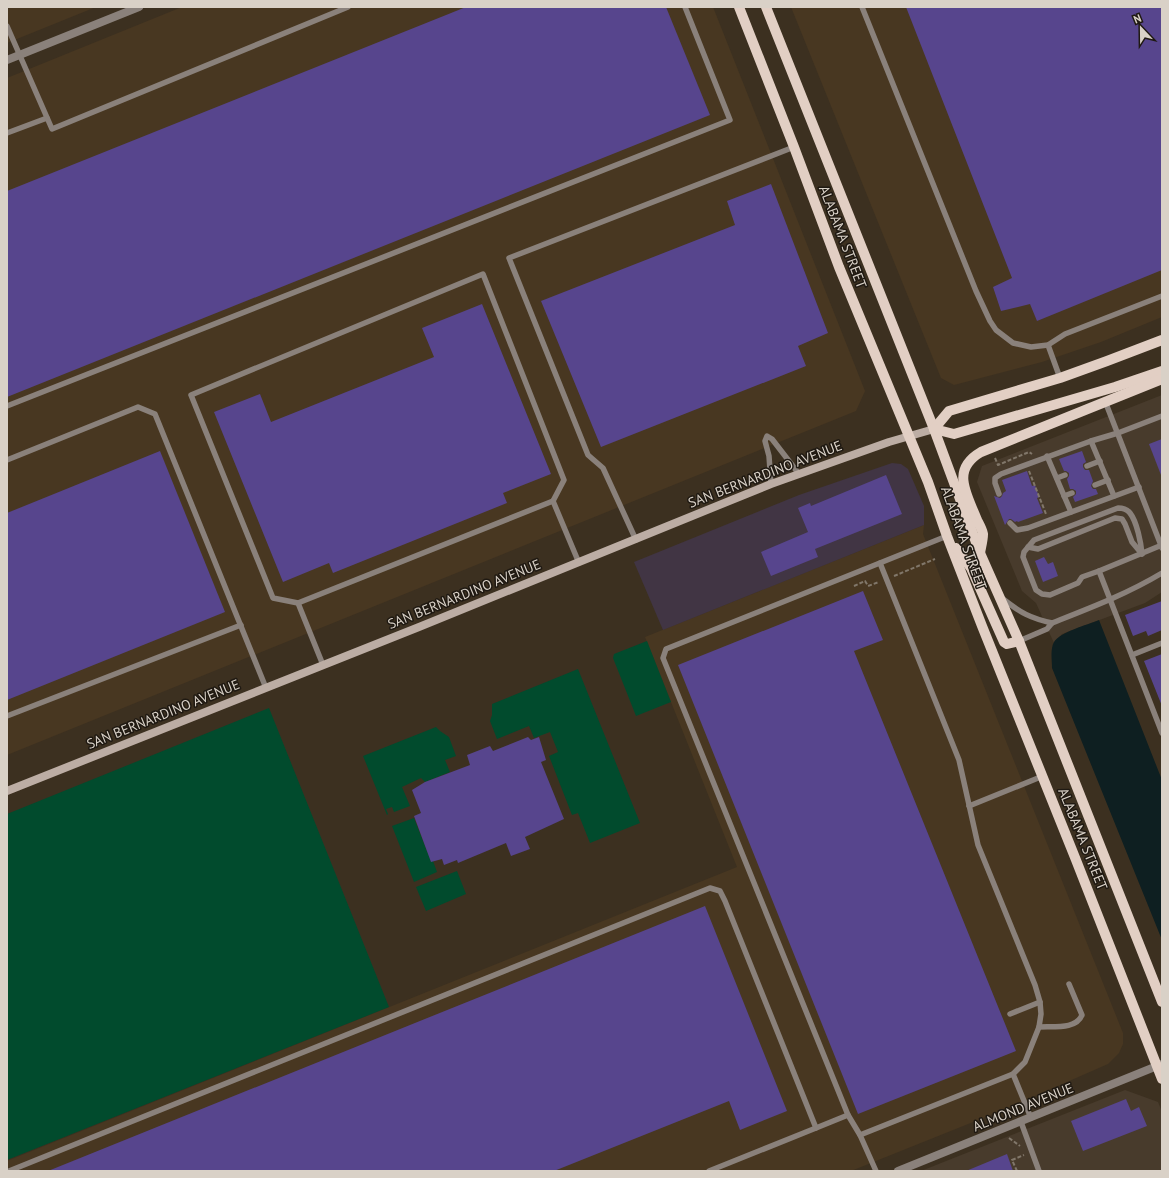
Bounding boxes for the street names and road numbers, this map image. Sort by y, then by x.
street label: ALABAMA STREET [815,183,871,291]
street label: SAN BERNARDINO AVENUE [686,436,844,512]
street label: ALABAMA STREET [937,484,991,592]
street label: SAN BERNARDINO AVENUE [385,555,543,633]
street label: SAN BERNARDINO AVENUE [84,675,242,753]
street label: ALABAMA STREET [1054,785,1112,893]
street label: ALMOND AVENUE [970,1079,1076,1135]

